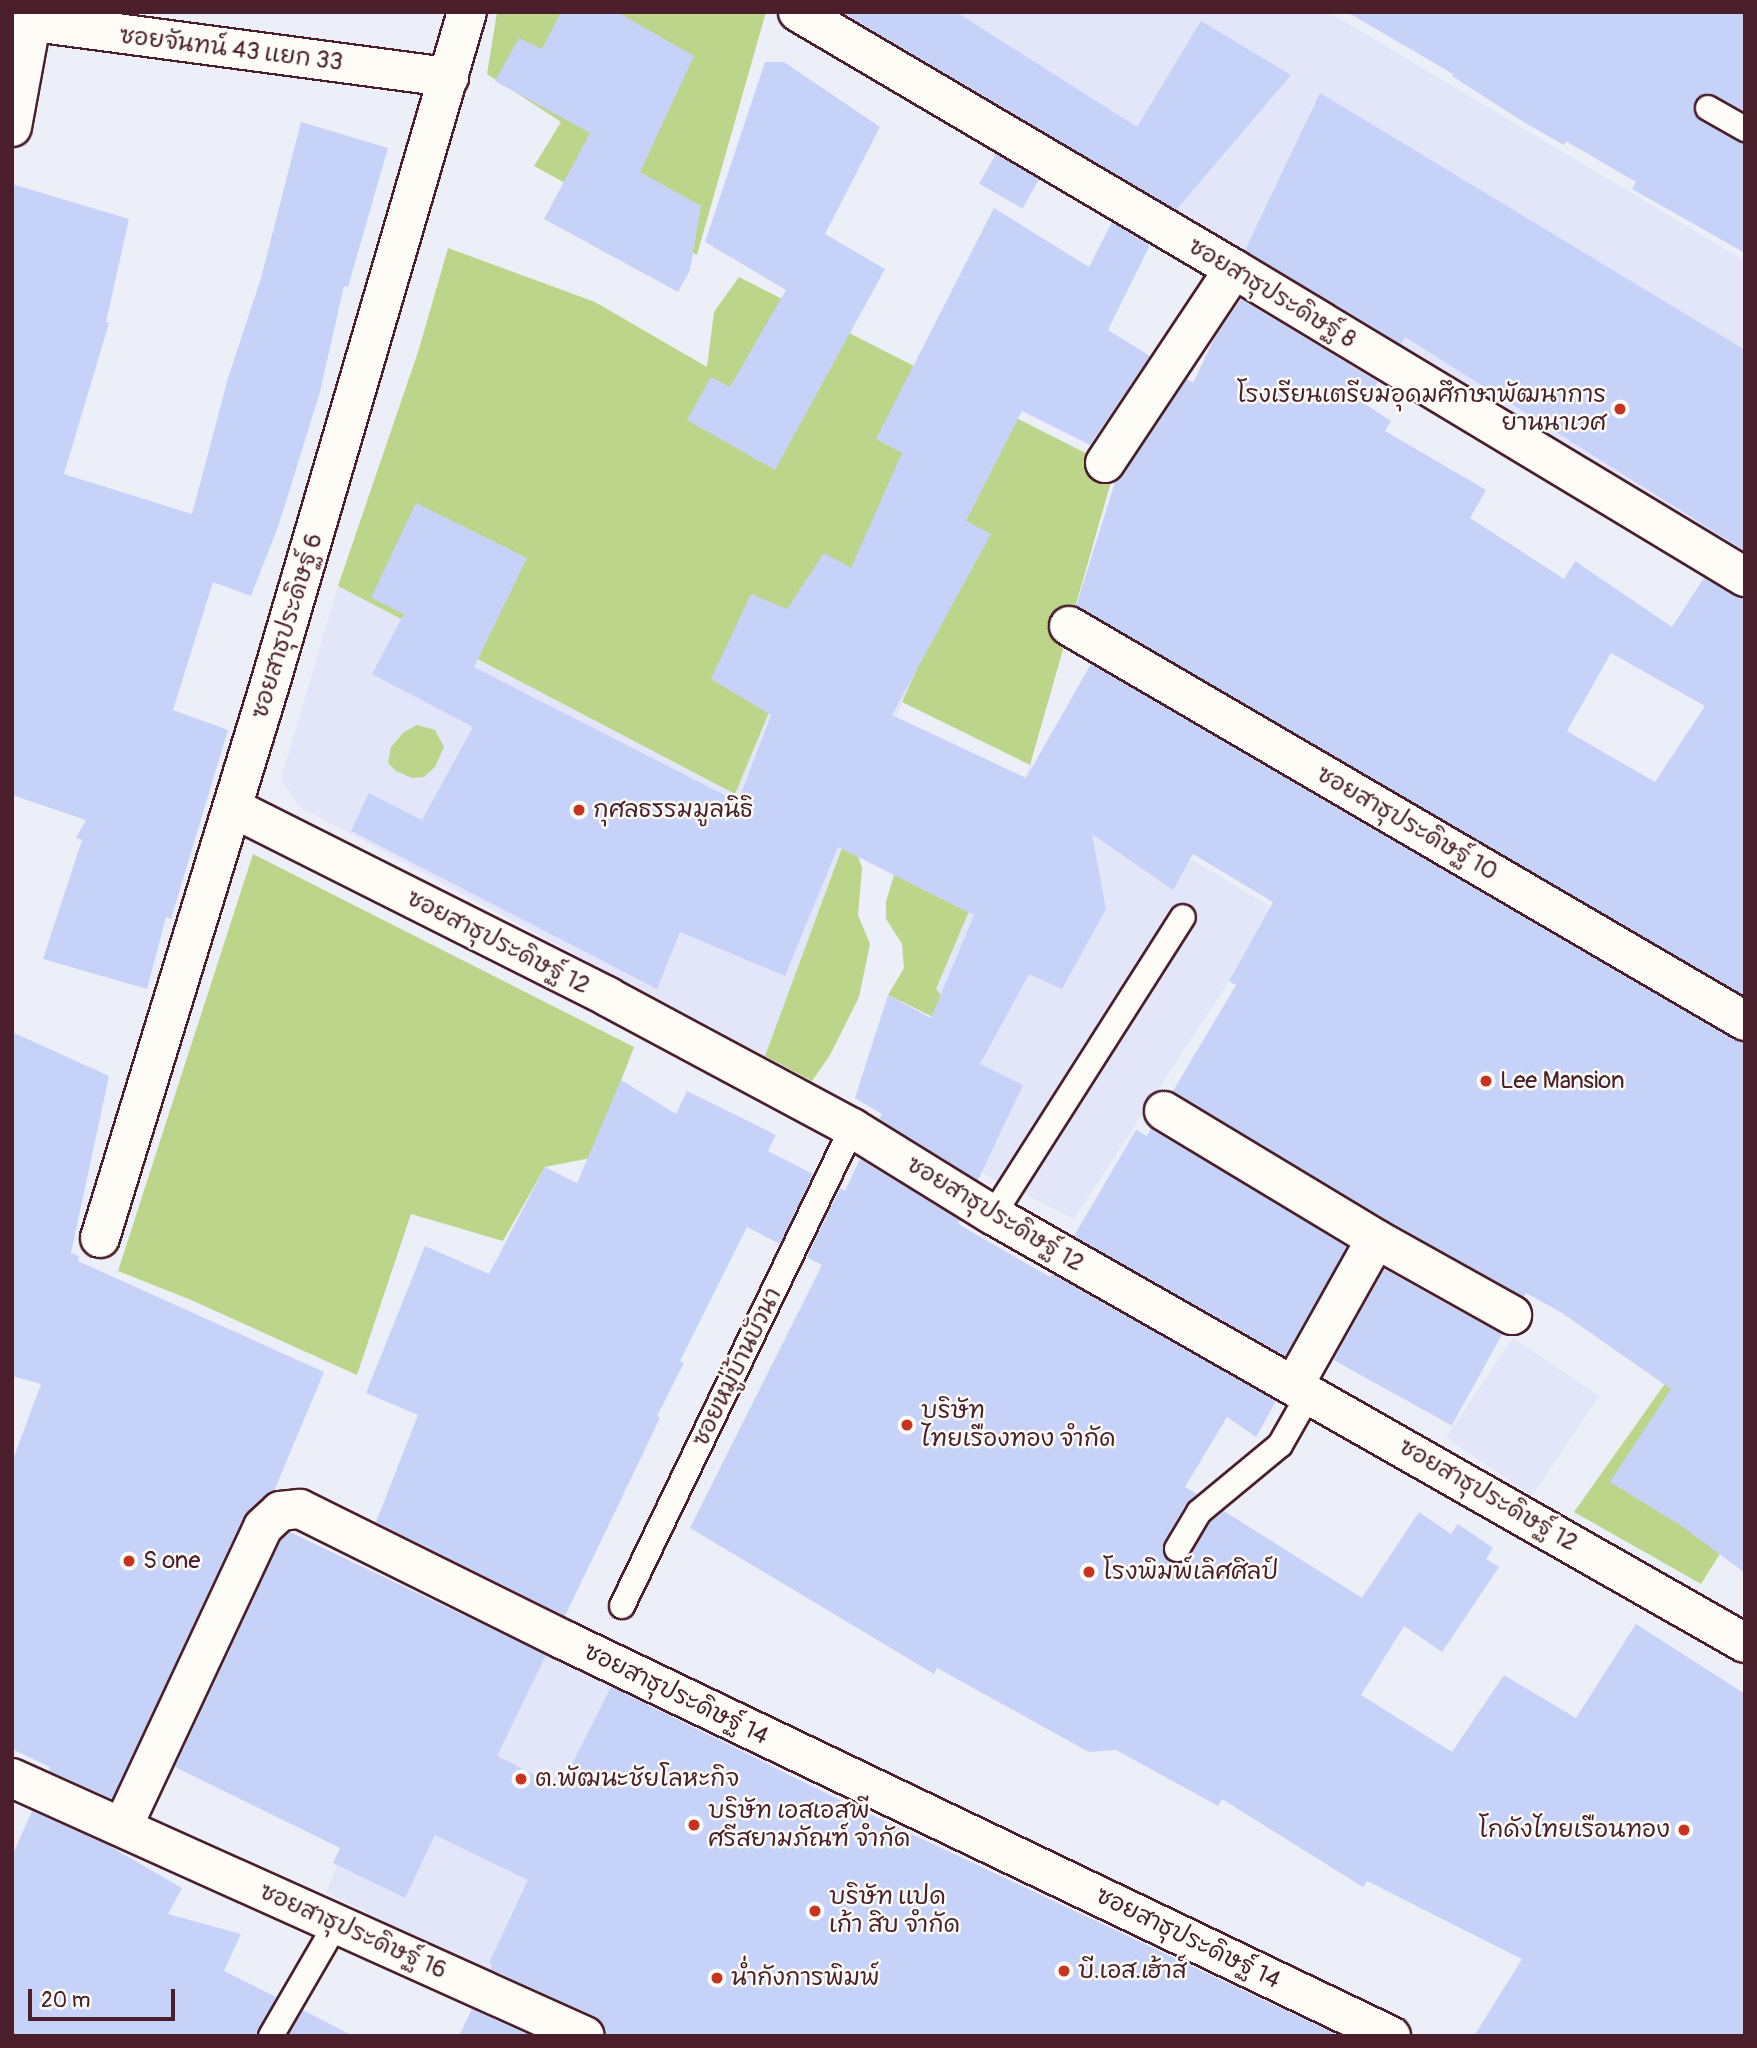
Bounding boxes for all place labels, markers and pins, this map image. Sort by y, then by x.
place label: โรงเรียนเตรียมอุดมศึกษาพัฒนาการ ยานนาเวศ [1237,381,1606,437]
marker: โรงเรียนเตรียมอุดมศึกษาพัฒนาการ ยานนาเวศ [1612,401,1628,417]
place label: กุศลธรรมมูลนิธิ [593,796,753,824]
marker: กุศลธรรมมูลนิธิ [571,802,587,818]
place label: Lee Mansion [1500,1067,1624,1095]
marker: Lee Mansion [1478,1073,1494,1089]
place label: บริษัท ไทยเรืองทอง จำกัด [921,1397,1116,1453]
marker: บริษัท ไทยเรืองทอง จำกัด [899,1417,915,1433]
place label: S one [143,1547,200,1575]
marker: S one [121,1553,137,1569]
place label: โรงพิมพ์เลิศศิลป์ [1103,1558,1279,1586]
marker: โรงพิมพ์เลิศศิลป์ [1081,1564,1097,1580]
place label: ต.พัฒนะชัยโลหะกิจ [535,1765,739,1793]
marker: ต.พัฒนะชัยโลหะกิจ [513,1771,529,1787]
place label: บริษัท เอสเอสพี ศรีสยามภัณฑ์ จำกัด [708,1797,910,1853]
place label: โกดังไทยเรือนทอง [1479,1816,1670,1844]
marker: บริษัท เอสเอสพี ศรีสยามภัณฑ์ จำกัด [686,1817,702,1833]
marker: โกดังไทยเรือนทอง [1676,1822,1692,1838]
place label: บริษัท แปด เก้า สิบ จำกัด [829,1883,960,1939]
marker: บริษัท แปด เก้า สิบ จำกัด [807,1903,823,1919]
place label: บี.เอส.เฮ้าส์ [1078,1957,1186,1985]
marker: บี.เอส.เฮ้าส์ [1056,1963,1072,1979]
place label: น่ำกังการพิมพ์ [731,1964,880,1992]
marker: น่ำกังการพิมพ์ [709,1970,725,1986]

